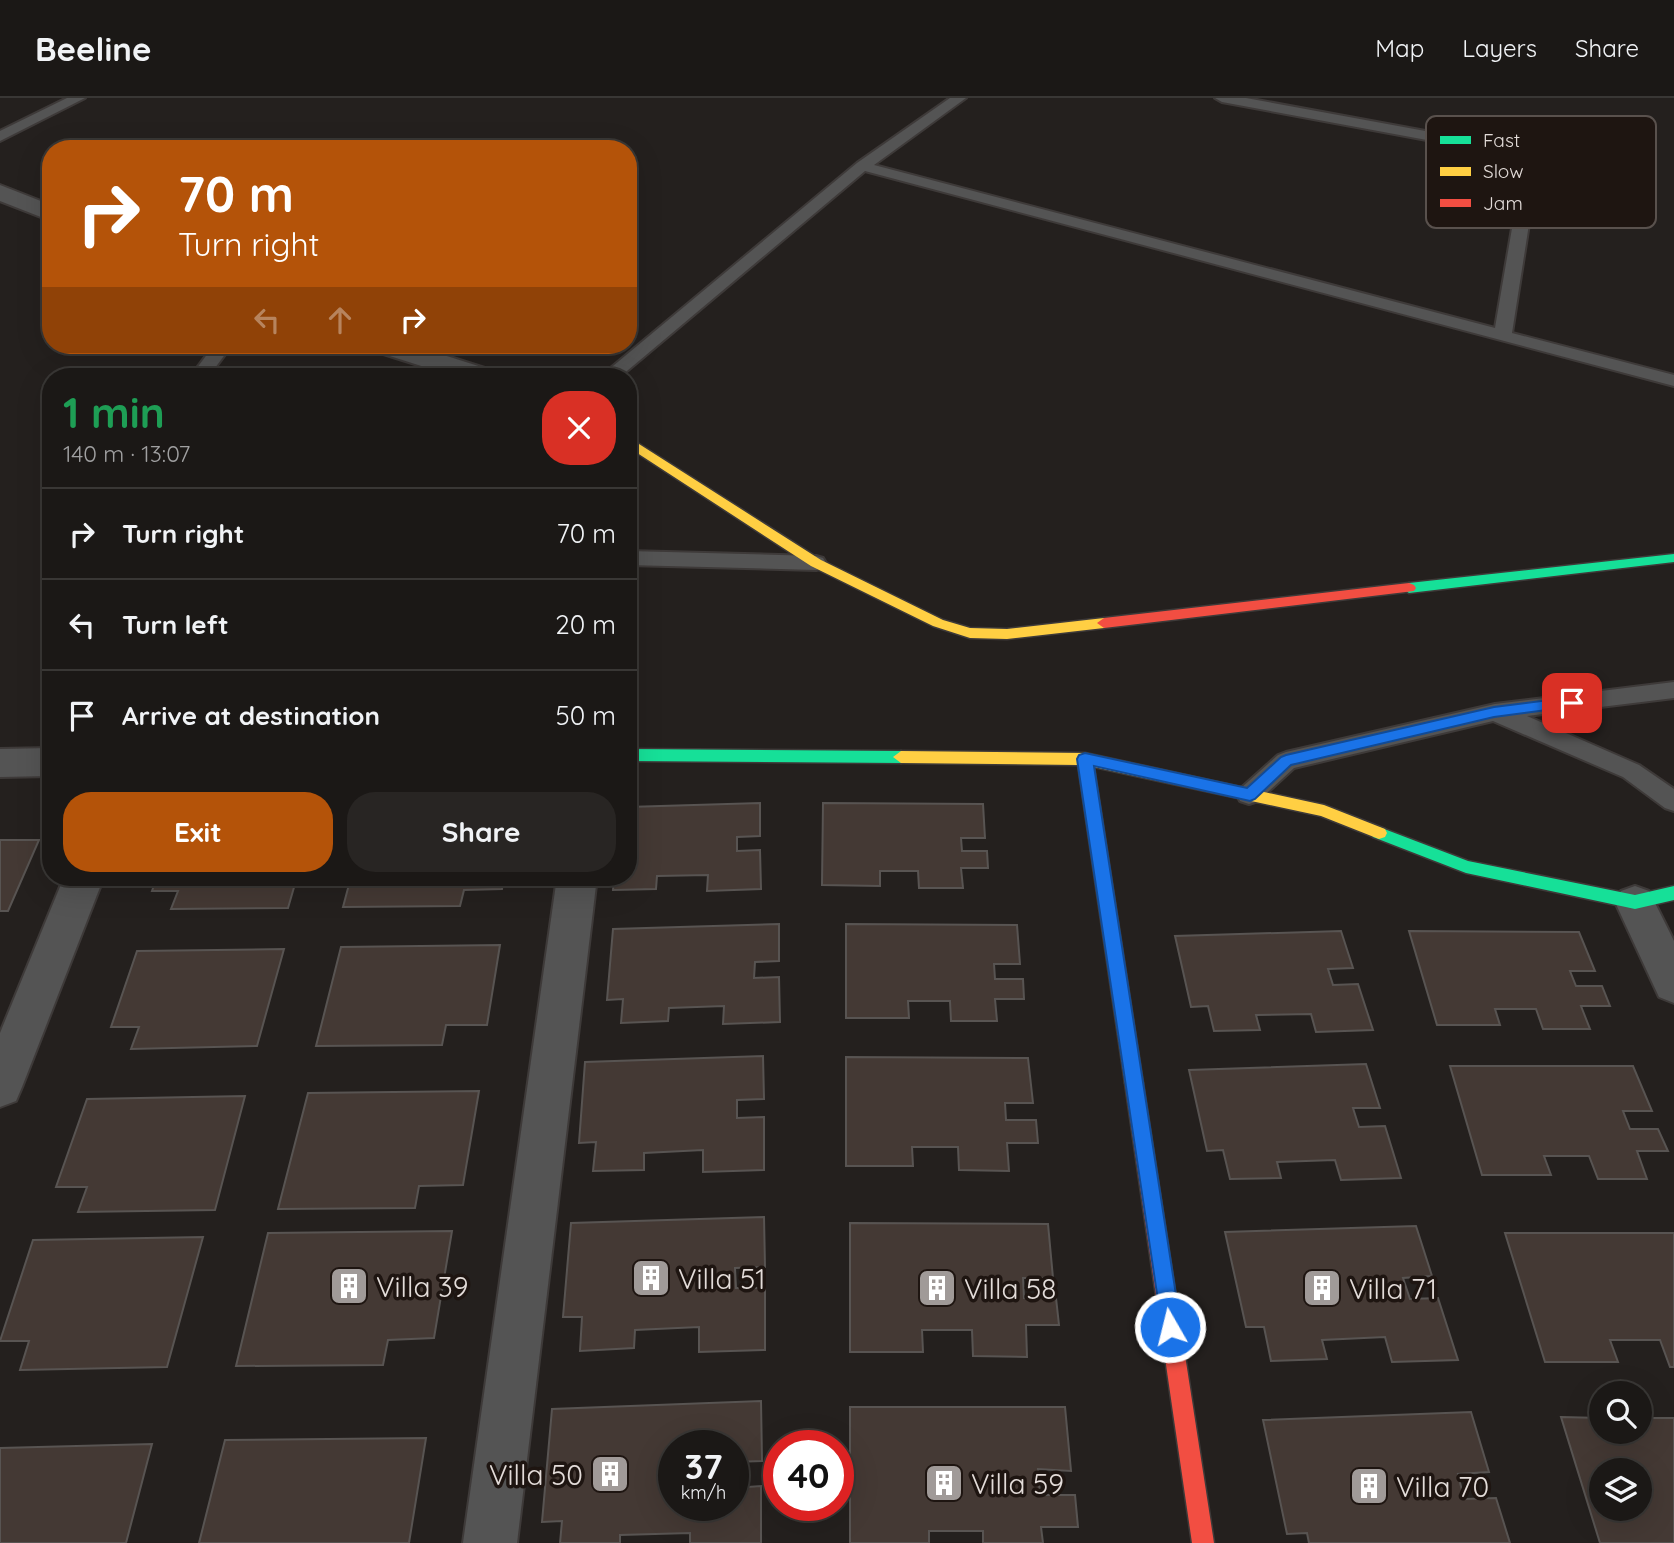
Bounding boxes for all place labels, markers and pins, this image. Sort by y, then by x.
pin [1542,673,1602,733]
building icon: Villa 51 [630,1257,672,1299]
place label: Villa 51 [678,1261,766,1296]
building icon: Villa 39 [328,1265,370,1307]
building icon: Villa 58 [916,1267,958,1309]
building icon: Villa 71 [1301,1267,1343,1309]
place label: Villa 39 [376,1269,468,1304]
place label: Villa 58 [964,1271,1056,1306]
place label: Villa 71 [1349,1271,1437,1306]
building icon: Villa 50 [589,1453,631,1495]
place label: Villa 50 [489,1457,583,1492]
building icon: Villa 59 [923,1462,965,1504]
building icon: Villa 70 [1348,1465,1390,1507]
place label: Villa 59 [971,1466,1064,1501]
place label: Villa 70 [1396,1469,1489,1504]

